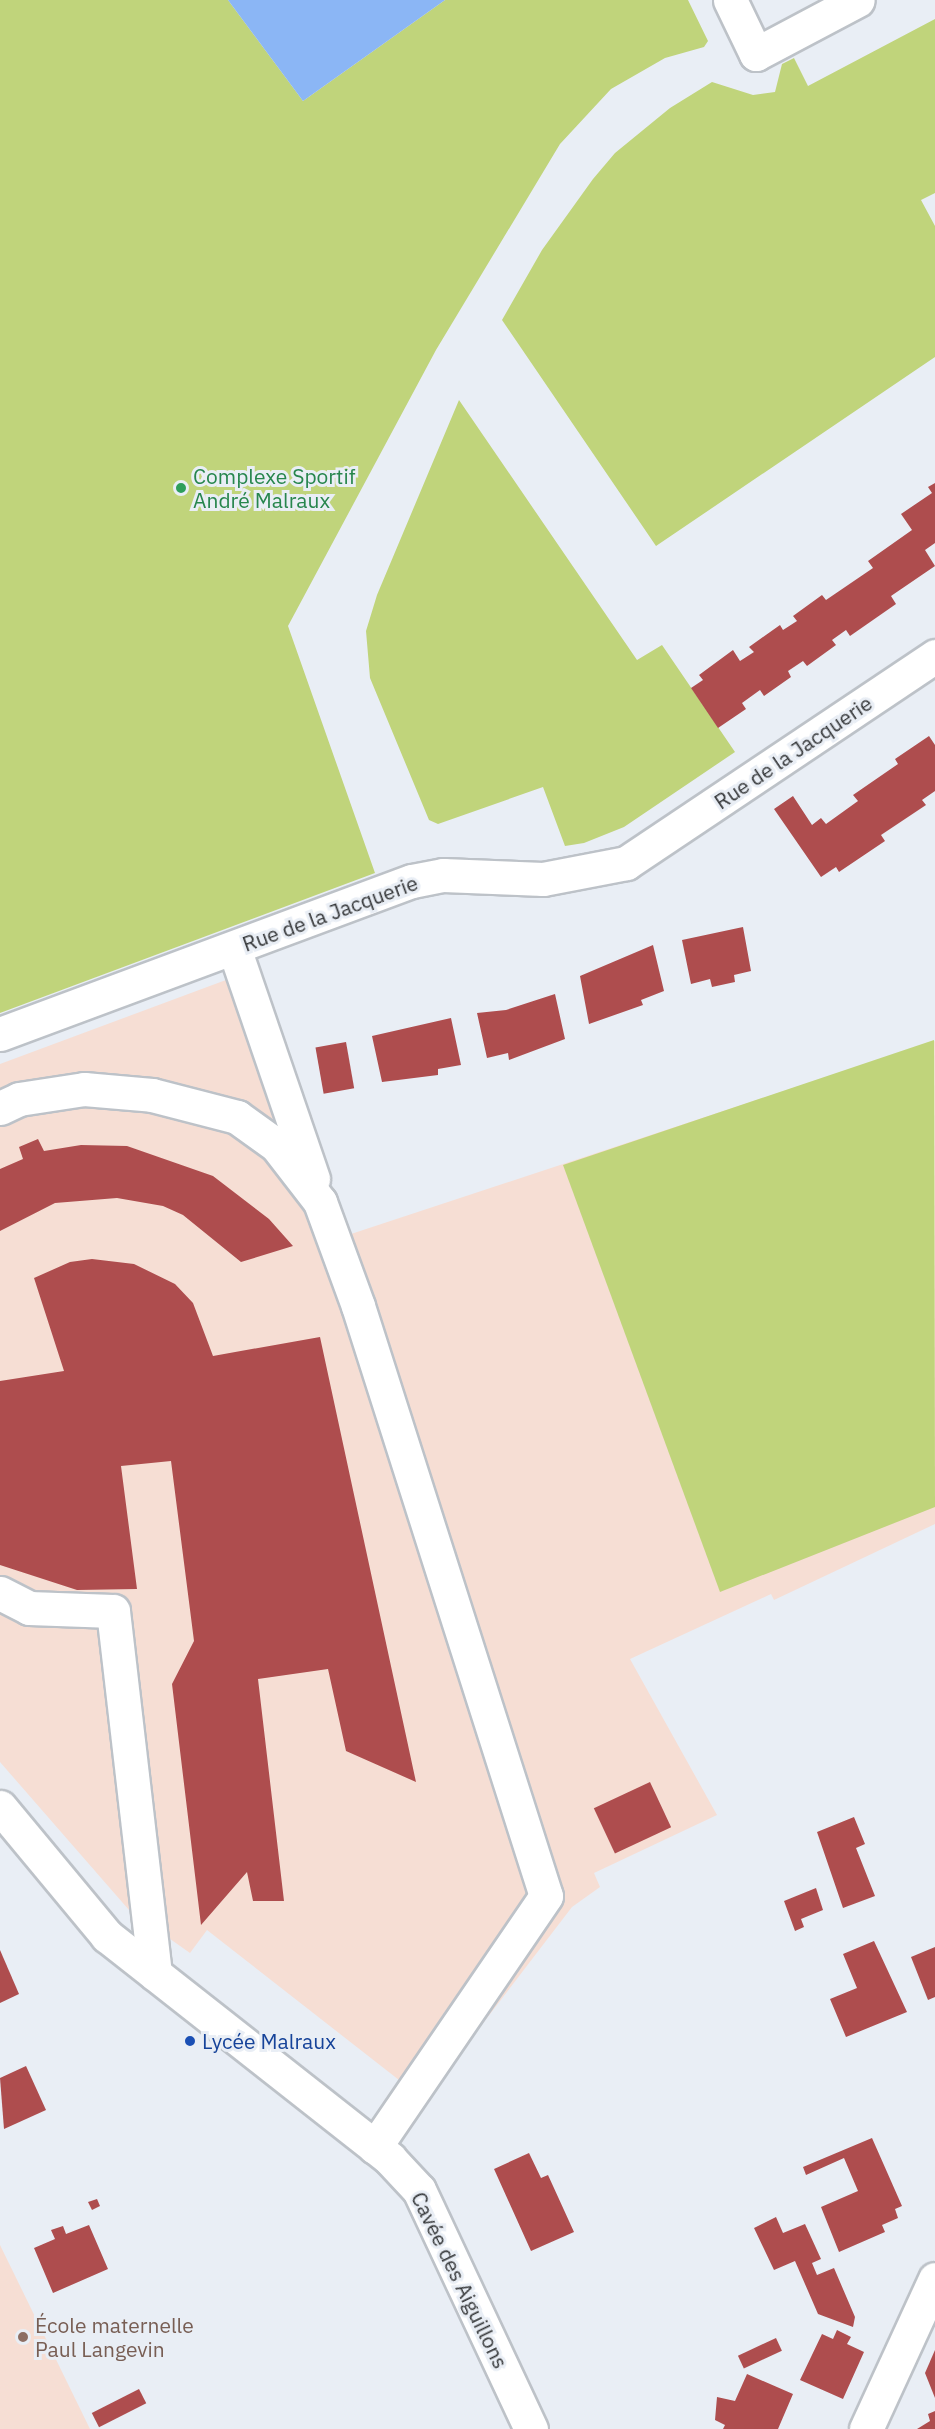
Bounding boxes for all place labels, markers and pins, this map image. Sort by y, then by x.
place label: Complexe Sportif André Malraux [193,463,356,513]
marker: Complexe Sportif André Malraux [174,481,188,495]
place label: Lycée Malraux [202,2028,336,2054]
marker: Lycée Malraux [183,2034,197,2048]
place label: École maternelle Paul Langevin [35,2312,194,2362]
marker: École maternelle Paul Langevin [16,2330,30,2344]

